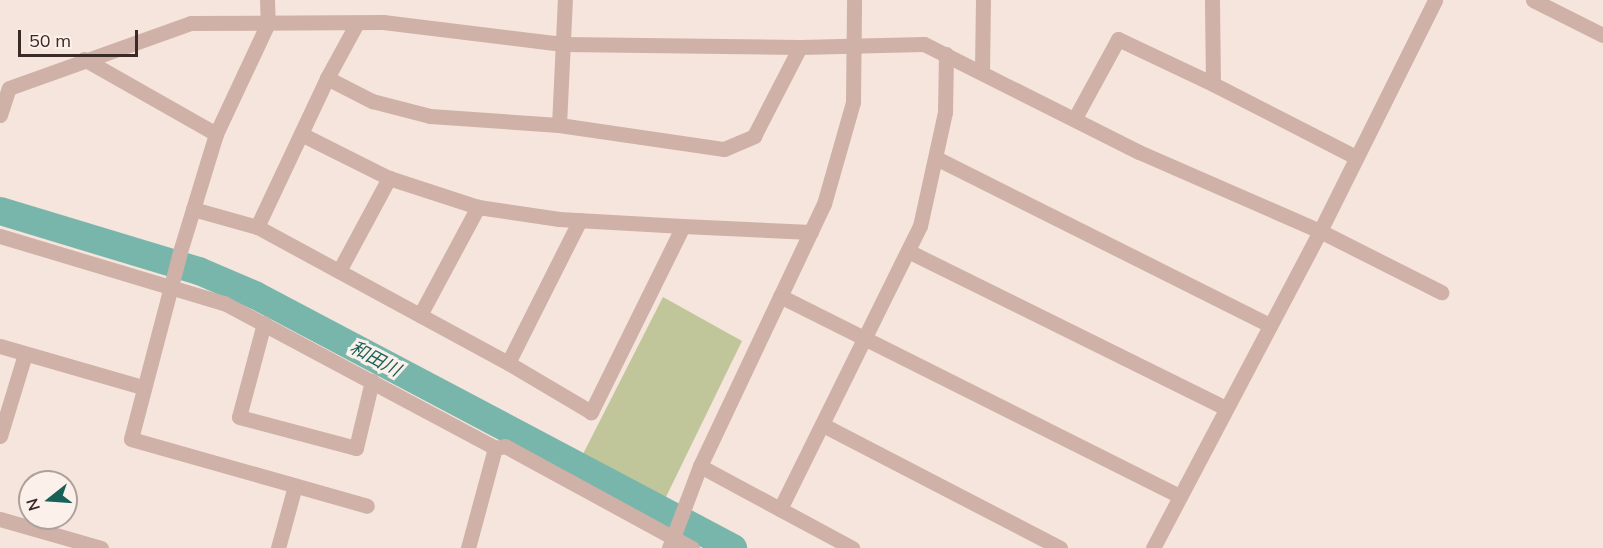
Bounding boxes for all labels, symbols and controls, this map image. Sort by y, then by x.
scale bar [21,18,141,56]
text: 50 m [29,29,71,52]
water label: 和田川 [346,337,404,381]
north arrow [18,470,78,530]
text: N [21,496,44,513]

